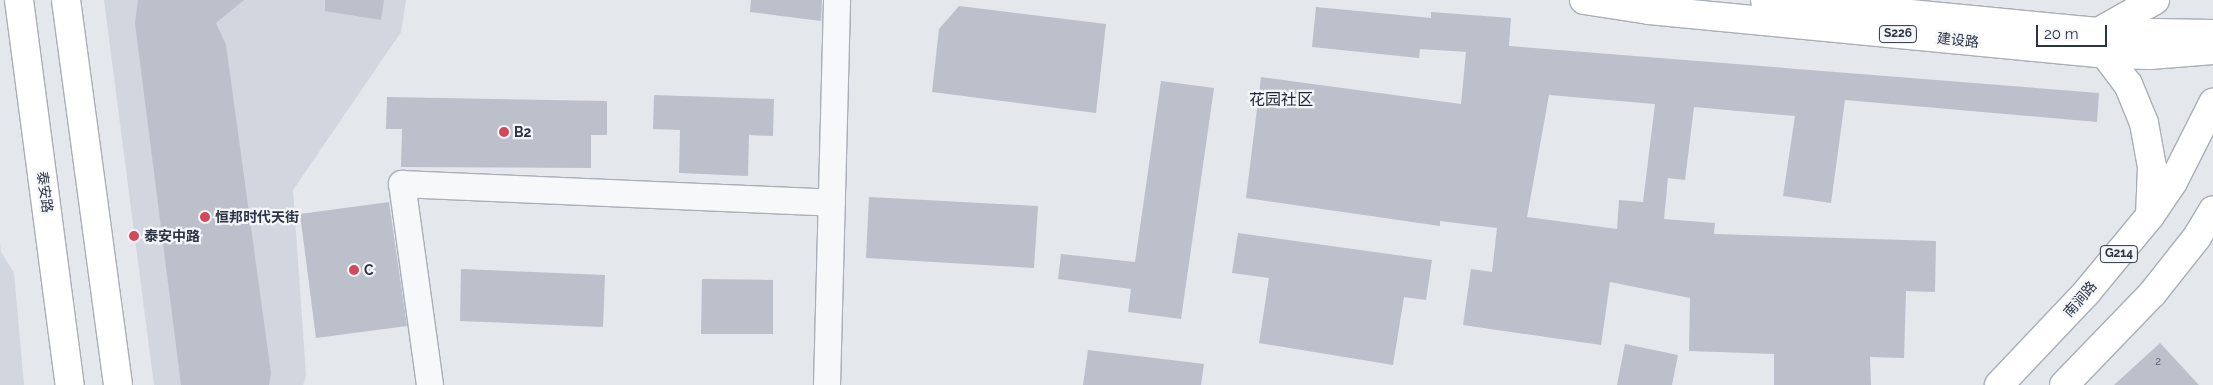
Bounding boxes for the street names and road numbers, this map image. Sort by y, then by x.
road number: S226 [1878,24,1918,44]
street label: 建设路 [1936,29,1980,51]
street label: 泰安路 [34,170,56,214]
road number: G214 [2099,244,2139,264]
street label: 南涧路 [2060,278,2100,320]

